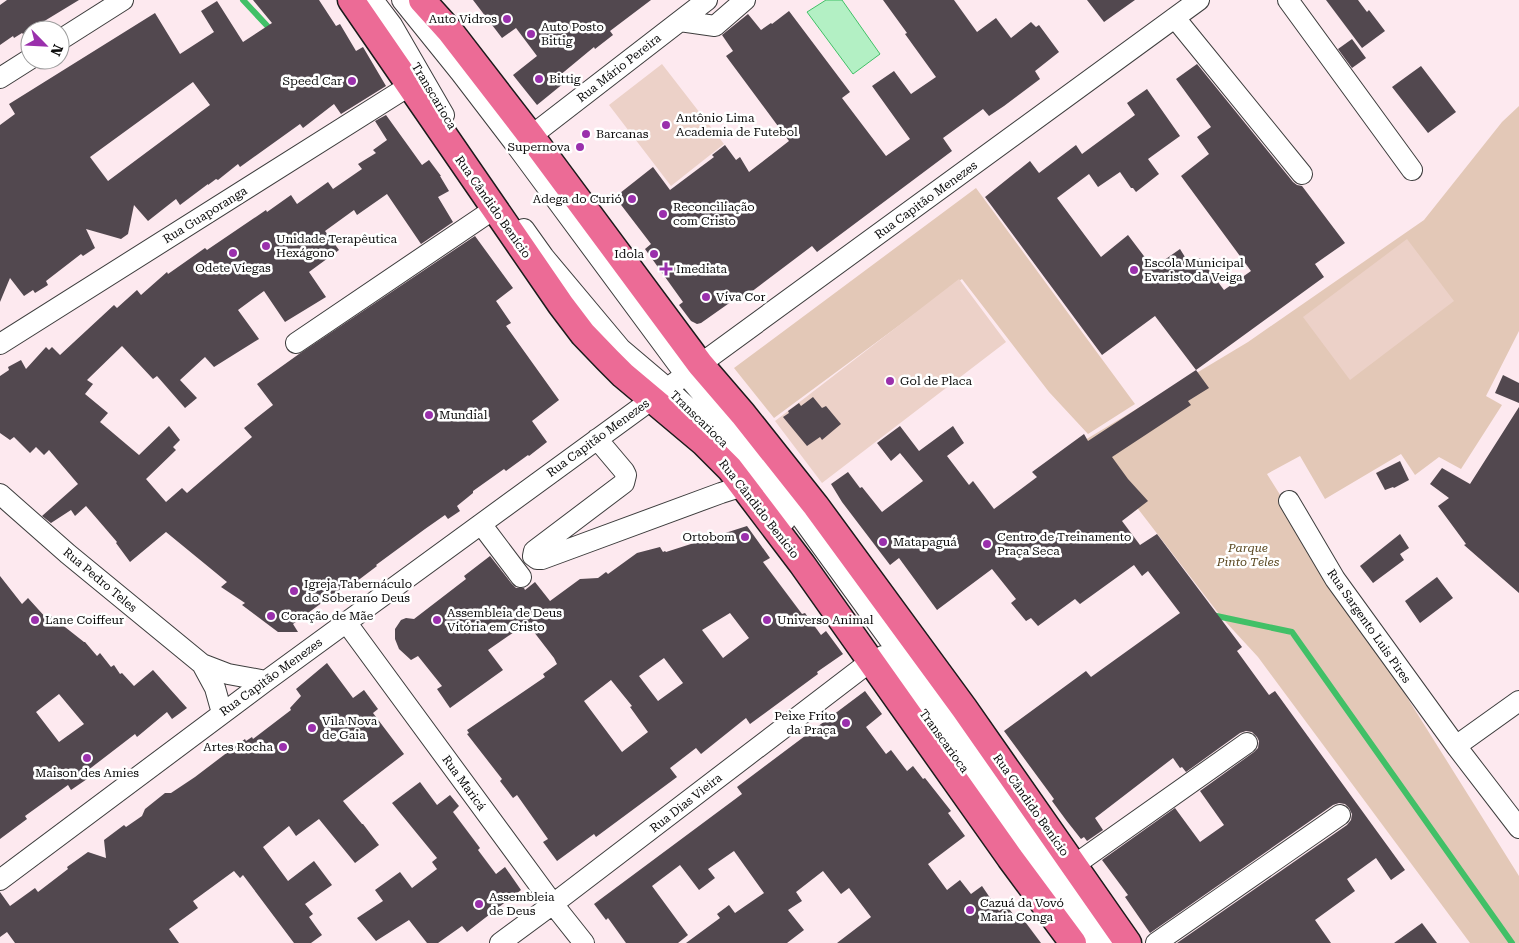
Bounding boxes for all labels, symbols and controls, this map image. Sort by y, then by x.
place label: Auto Vidros [429,12,497,26]
marker: Auto Vidros [501,13,513,25]
north arrow [20,20,70,70]
place label: Auto Posto Bittig [541,20,604,48]
marker: Auto Posto Bittig [525,28,537,40]
street label: Rua Mário Pereira [574,31,664,105]
text: N [47,42,66,59]
street label: Transcarioca [409,60,460,132]
place label: Bittig [549,72,581,86]
marker: Bittig [533,73,545,85]
place label: Speed Car [283,74,342,88]
marker: Speed Car [346,75,358,87]
place label: Antônio Lima Academia de Futebol [676,111,798,139]
marker: Antônio Lima Academia de Futebol [660,119,672,131]
place label: Barcanas [596,127,649,141]
marker: Barcanas [580,128,592,140]
place label: Supernova [508,140,570,154]
marker: Supernova [574,141,586,153]
street label: Rua Cândido Benício [452,153,534,261]
street label: Rua Capitão Menezes [872,158,980,242]
street label: Rua Guaporanga [161,183,250,246]
place label: Adega do Curió [533,192,622,206]
marker: Adega do Curió [626,193,638,205]
place label: Reconciliação com Cristo [673,200,755,228]
marker: Reconciliação com Cristo [657,208,669,220]
place label: Unidade Terapêutica Hexágono [276,232,397,260]
marker: Unidade Terapêutica Hexágono [260,240,272,252]
marker: Odete Viegas [227,247,239,259]
place label: Idola [614,247,644,261]
marker: Idola [648,248,660,260]
place label: Escola Municipal Evaristo da Veiga [1144,256,1244,284]
place label: Odete Viegas [195,261,271,275]
place label: Imediata [676,262,727,276]
marker: Imediata [660,263,672,275]
marker: Escola Municipal Evaristo da Veiga [1128,264,1140,276]
place label: Viva Cor [716,290,765,304]
marker: Viva Cor [700,291,712,303]
place label: Gol de Placa [900,374,972,388]
marker: Gol de Placa [884,375,896,387]
street label: Transcarioca [667,388,731,450]
street label: Rua Capitão Menezes [544,396,652,480]
place label: Mundial [439,408,488,422]
marker: Mundial [423,409,435,421]
street label: Rua Cândido Benício [716,457,802,561]
place label: Ortobom [683,530,735,544]
place label: Centro de Treinamento Praça Seca [997,530,1131,558]
marker: Ortobom [739,531,751,543]
place label: Matapaguá [893,535,957,549]
marker: Matapaguá [877,536,889,548]
marker: Centro de Treinamento Praça Seca [981,538,993,550]
park label: Parque Pinto Teles [1216,541,1280,569]
street label: Rua Pedro Teles [60,545,140,615]
street label: Rua Sargento Luis Pires [1324,566,1414,686]
place label: Igreja Tabernáculo do Soberano Deus [304,577,412,605]
marker: Igreja Tabernáculo do Soberano Deus [288,585,300,597]
place label: Assembleia de Deus Vitória em Cristo [447,606,562,634]
place label: Coração de Mãe [281,609,374,623]
marker: Coração de Mãe [265,610,277,622]
place label: Lane Coiffeur [45,613,124,627]
place label: Universo Animal [777,613,874,627]
marker: Lane Coiffeur [29,614,41,626]
marker: Assembleia de Deus Vitória em Cristo [431,614,443,626]
marker: Universo Animal [761,614,773,626]
street label: Rua Capitão Menezes [217,635,325,719]
street label: Transcarioca [916,706,972,776]
place label: Peixe Frito da Praça [774,709,836,737]
place label: Vila Nova de Gaia [322,714,378,742]
marker: Peixe Frito da Praça [840,717,852,729]
marker: Vila Nova de Gaia [306,722,318,734]
place label: Artes Rocha [203,740,273,754]
marker: Artes Rocha [277,741,289,753]
street label: Rua Cândido Benício [990,751,1072,859]
marker: Maison des Amies [81,752,93,764]
street label: Rua Maricá [439,753,489,814]
place label: Maison des Amies [35,766,139,780]
street label: Rua Dias Vieira [647,770,725,835]
place label: Assembleia de Deus [489,890,555,918]
place label: Cazuá da Vovó Maria Conga [980,896,1064,924]
marker: Assembleia de Deus [473,898,485,910]
marker: Cazuá da Vovó Maria Conga [964,904,976,916]

